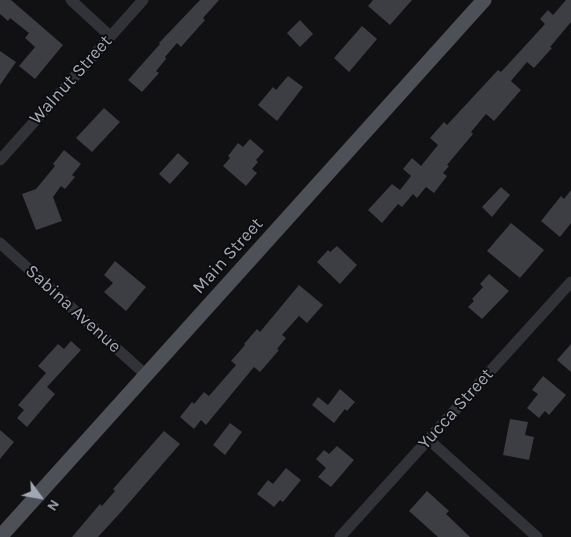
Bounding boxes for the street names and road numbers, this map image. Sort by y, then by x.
street label: Walnut Street [25,31,117,129]
street label: Main Street [188,213,268,299]
street label: Sabina Avenue [21,260,125,358]
street label: Yucca Street [414,364,498,454]

